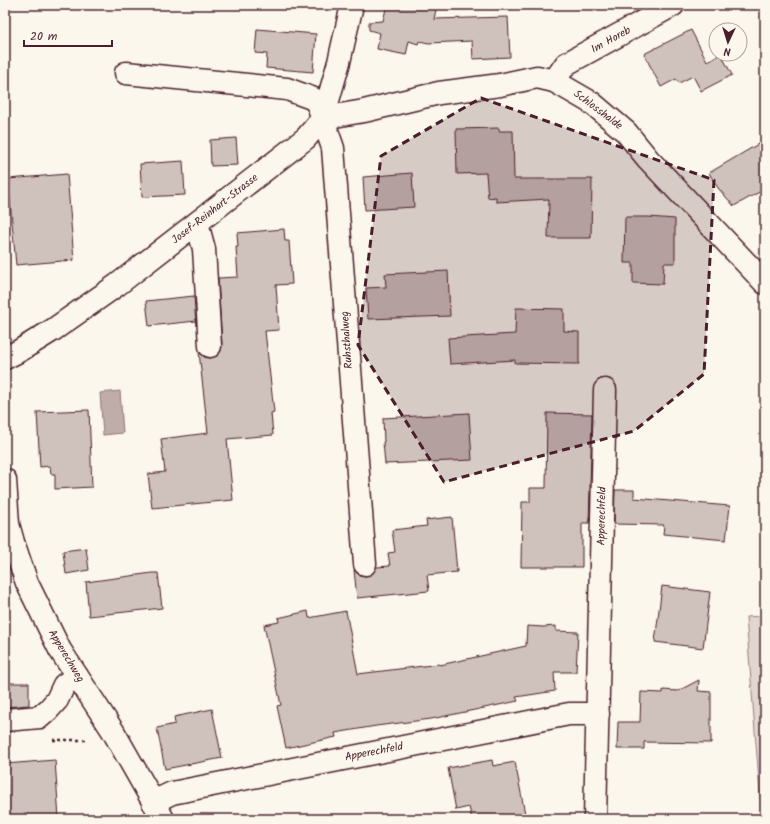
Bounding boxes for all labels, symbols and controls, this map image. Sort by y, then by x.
scale bar [24,22,112,48]
street label: Im Horeb [588,22,634,58]
north arrow [708,22,748,62]
text: 20 m [30,27,58,46]
text: N [723,42,731,60]
street label: Schlosshalde [569,85,627,135]
street label: Josef-Reinhart-Strasse [168,169,262,249]
street label: Ruhsthalweg [336,310,358,370]
street label: Apperechfeld [592,486,612,546]
street label: Apperechweg [43,626,89,686]
street label: Apperechfeld [343,737,405,766]

